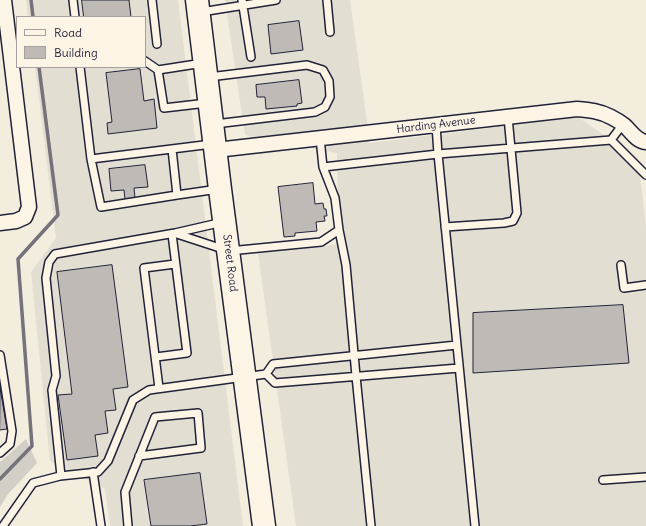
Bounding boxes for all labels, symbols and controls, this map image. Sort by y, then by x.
legend [16,16,146,68]
text: Road [54,25,82,40]
text: Building [54,45,98,60]
street label: Harding Avenue [396,114,476,136]
street label: Street Road [220,234,240,292]

